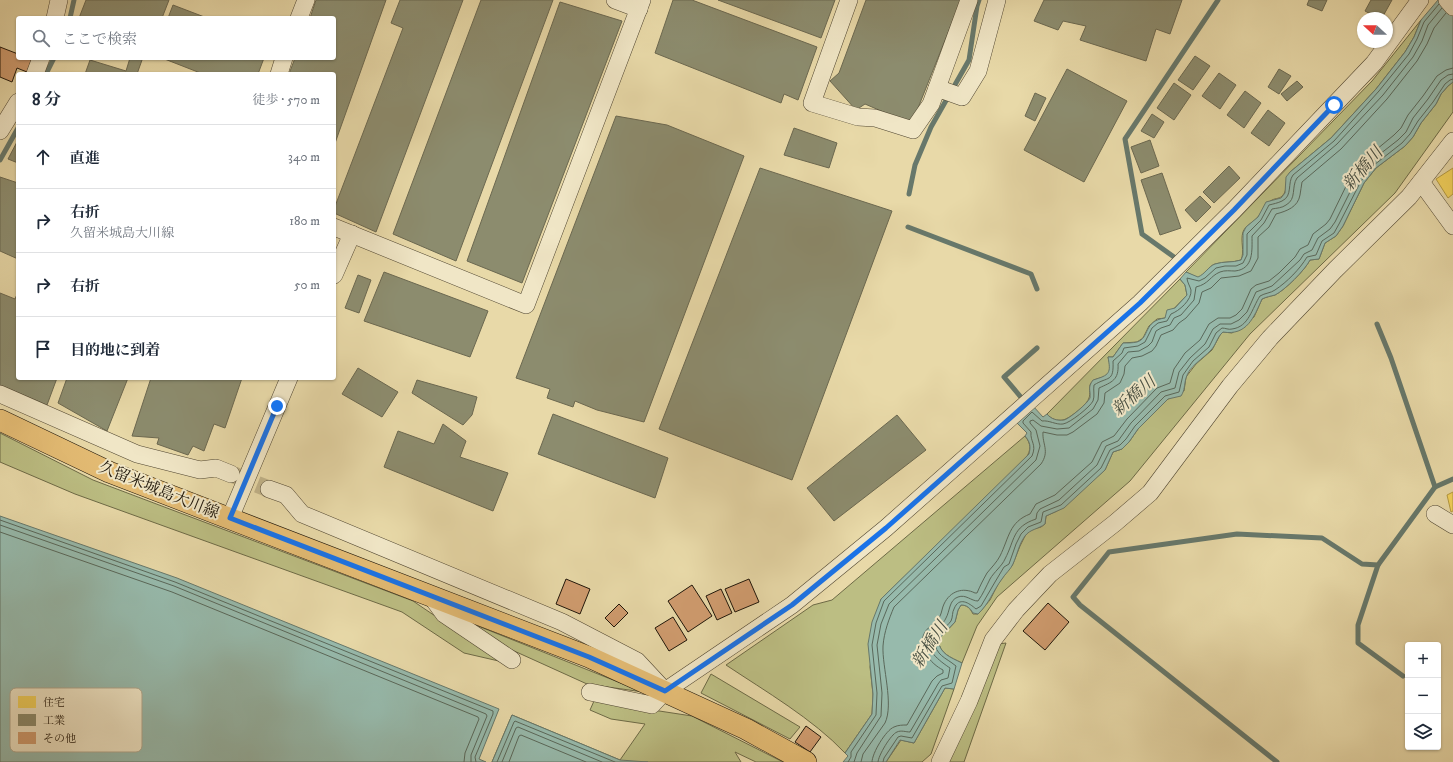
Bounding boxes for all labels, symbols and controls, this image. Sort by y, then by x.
north arrow [1357,12,1393,48]
search box [16,16,336,60]
icon: search [30,27,52,49]
text: ここで検索 [62,30,137,49]
text: 8 分 [32,89,61,111]
text: 徒歩 · 570 m [252,92,320,108]
route start [1325,96,1343,114]
water label: 新橋川 [1338,141,1389,195]
icon: ahead [32,146,54,168]
text: 直進 [70,149,100,168]
text: 340 m [288,149,320,165]
text: 右折 [70,203,100,222]
icon: right [32,210,54,232]
text: 180 m [289,213,320,229]
text: 久留米城島大川線 [70,225,174,241]
icon: right [32,274,54,296]
text: 右折 [70,277,100,296]
text: 50 m [294,277,320,293]
icon: arrive [32,338,54,360]
text: 目的地に到着 [70,341,160,360]
water label: 新橋川 [1108,370,1162,421]
route end [268,397,286,415]
street label: 久留米城島大川線 [96,457,222,523]
water label: 新橋川 [907,616,954,672]
map controls [1405,642,1441,750]
button: + [1405,642,1441,678]
button: − [1405,678,1441,714]
legend [10,688,142,752]
text: 住宅 [43,696,65,710]
text: 工業 [43,714,65,728]
button: layers [1405,714,1441,750]
text: その他 [43,732,76,746]

